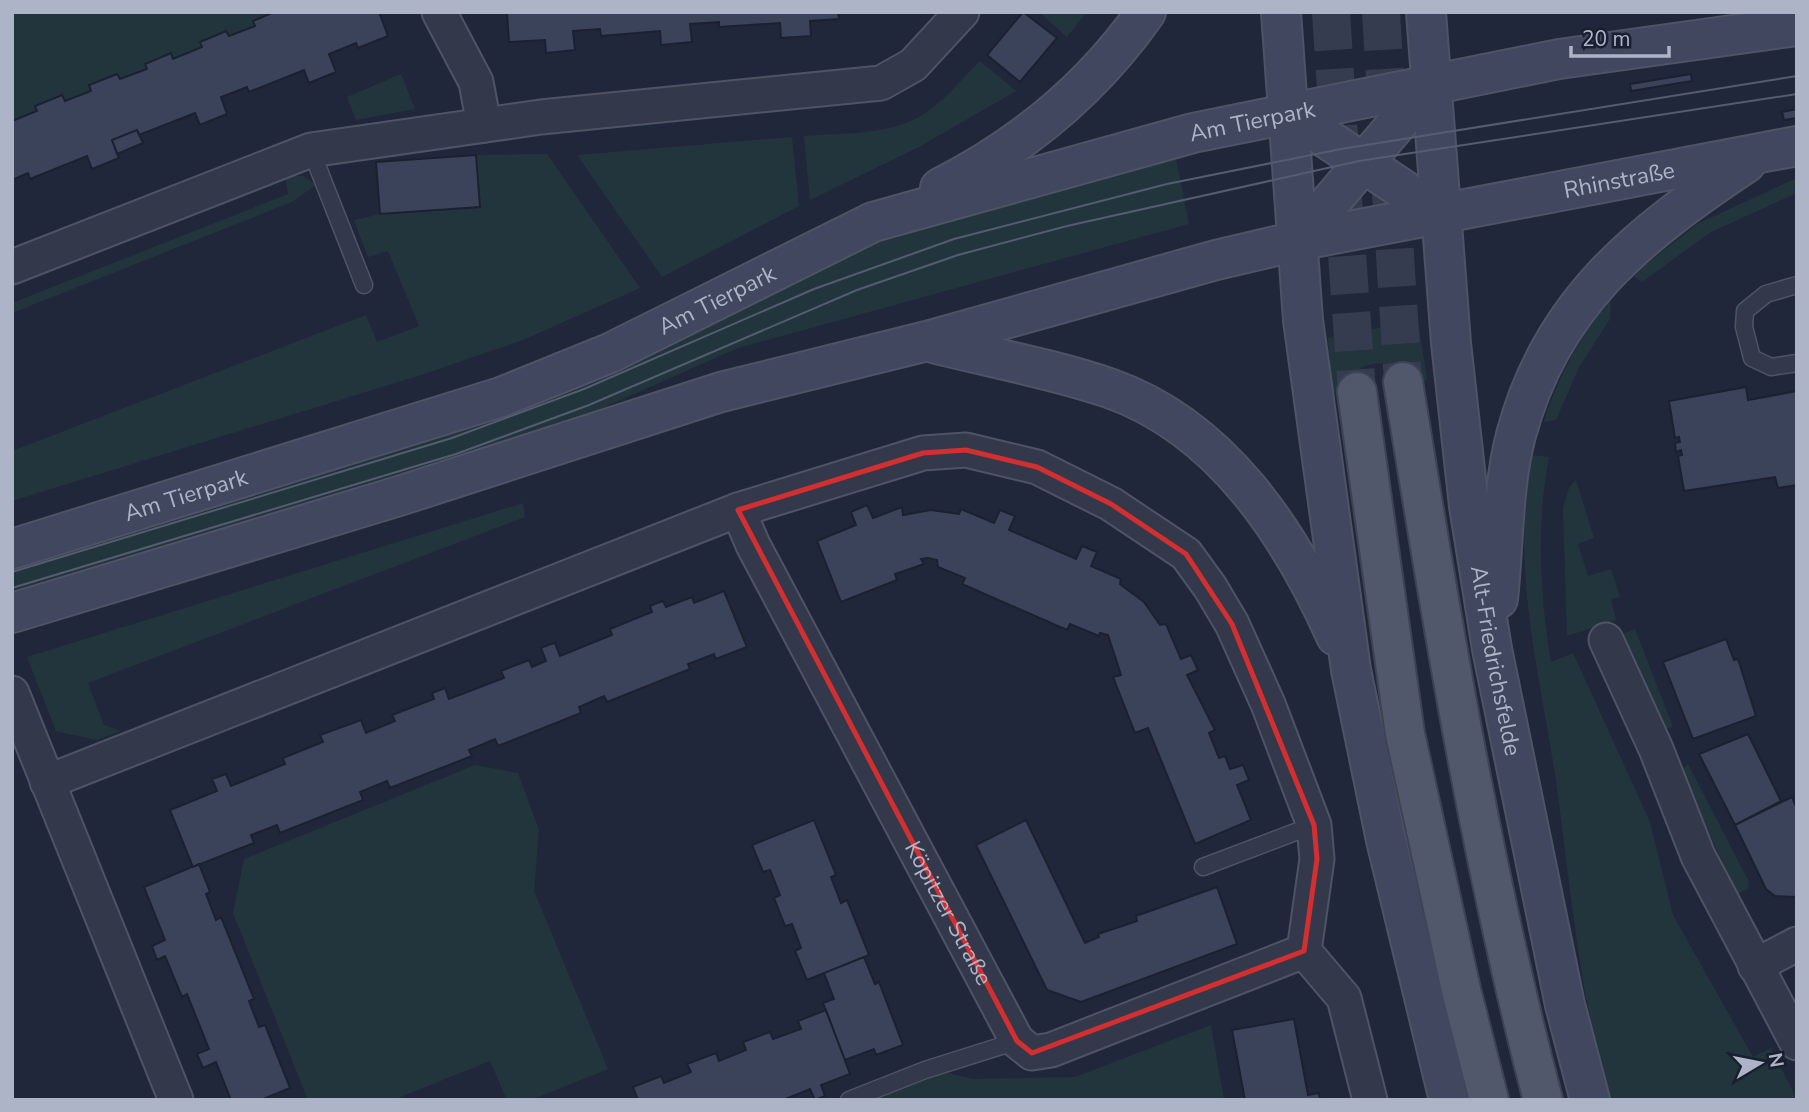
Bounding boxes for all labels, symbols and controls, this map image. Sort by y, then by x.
scale bar [1571,14,1669,58]
text: 20 m [1582,25,1631,53]
street label: Am Tierpark [1187,94,1318,149]
street label: Rhinstraße [1561,155,1677,206]
street label: Am Tierpark [653,258,781,343]
street label: Am Tierpark [120,462,252,529]
street label: Alt-Friedrichsfelde [1463,563,1529,759]
street label: Köpitzer Straße [897,836,1000,991]
north arrow [1725,1028,1795,1098]
text: N [1762,1051,1790,1069]

